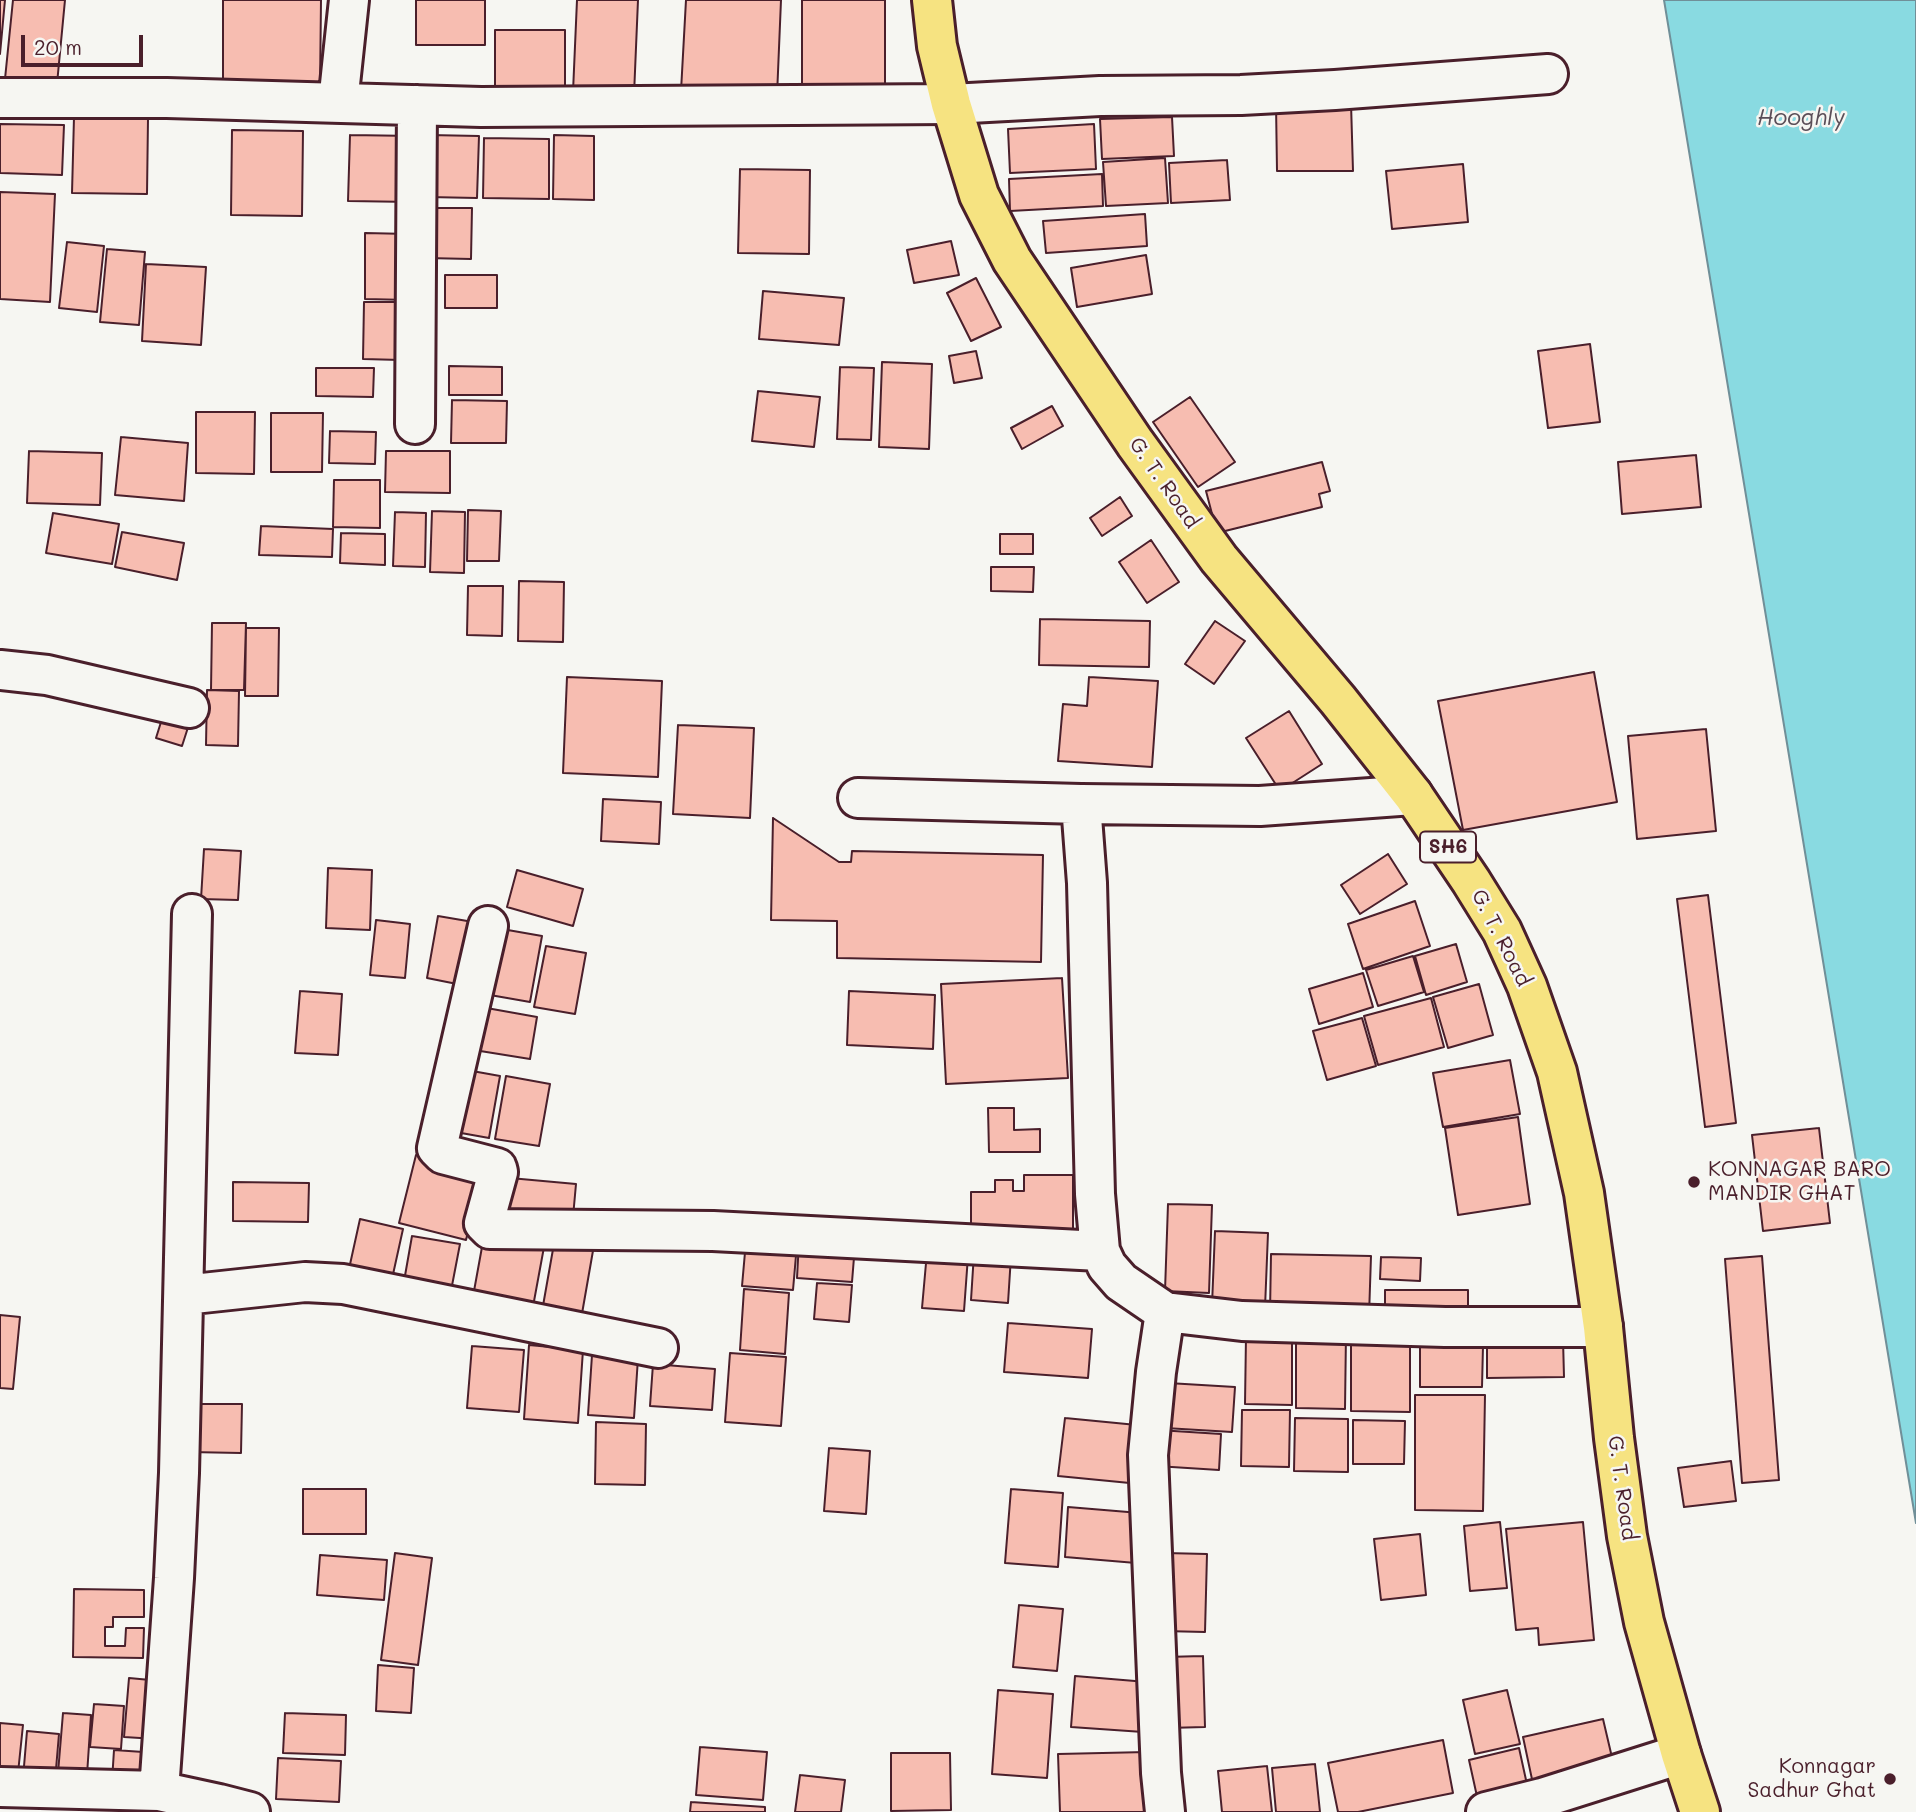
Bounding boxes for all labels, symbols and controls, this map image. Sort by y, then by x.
scale bar [24,21,147,65]
text: 20 m [34,33,82,60]
water label: Hooghly [1757,104,1845,132]
street label: G. T. Road [1123,433,1205,533]
road number: SH6 [1420,832,1476,862]
street label: G. T. Road [1466,885,1536,991]
place label: KONNAGAR BARO MANDIR GHAT [1708,1157,1891,1207]
marker: KONNAGAR BARO MANDIR GHAT [1686,1174,1702,1190]
street label: G. T. Road [1602,1434,1642,1542]
place label: Konnagar Sadhur Ghat [1747,1754,1876,1804]
marker: Konnagar Sadhur Ghat [1882,1771,1898,1787]

